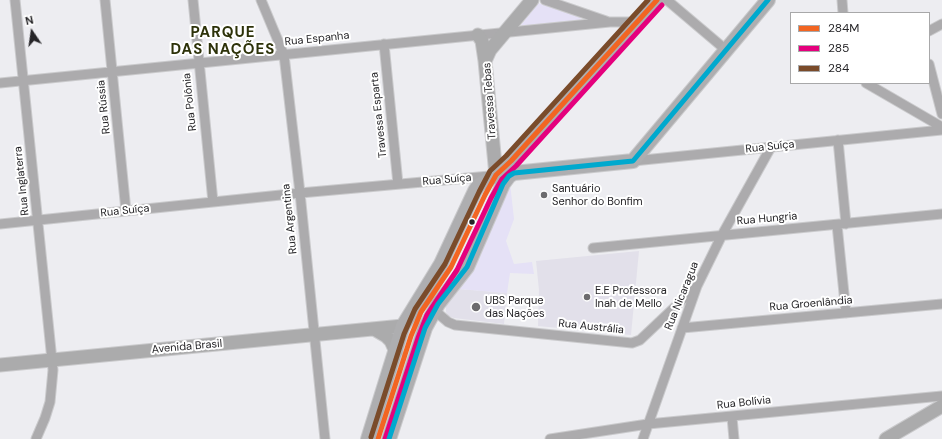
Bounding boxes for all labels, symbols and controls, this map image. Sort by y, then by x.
north arrow [12,12,52,52]
legend [790,12,930,84]
text: N [24,13,35,28]
text: 284M [828,20,859,36]
district label: PARQUE DAS NAÇÕES [171,24,275,59]
street label: Rua Espanha [284,29,350,49]
text: 285 [828,40,849,56]
text: 284 [828,60,849,76]
street label: Travessa Tebas [481,62,499,140]
street label: Rua Polônia [180,72,200,132]
street label: Travessa Esparta [368,72,390,158]
street label: Rua Rússia [95,79,113,135]
street label: Rua Suíça [745,138,795,156]
street label: Rua Inglaterra [12,146,32,216]
street label: Rua Suíça [422,171,472,189]
place label: Santuário Senhor do Bonfim [552,182,643,208]
street label: Rua Argentina [280,183,300,255]
marker: Santuário Senhor do Bonfim [539,190,549,200]
street label: Rua Suíça [100,202,150,220]
street label: Rua Hungria [736,210,798,228]
unlabelled marker [467,217,477,227]
street label: Rua Nicaragua [662,260,702,332]
place label: E.E Professora Inah de Mello [595,284,667,310]
marker: E.E Professora Inah de Mello [582,292,592,302]
place label: UBS Parque das Nações [485,294,544,320]
street label: Rua Groenlândia [769,294,853,314]
marker: UBS Parque das Nações [470,301,482,313]
street label: Rua Austrália [558,317,624,337]
street label: Avenida Brasil [151,337,223,357]
street label: Rua Bolívia [716,394,772,412]

